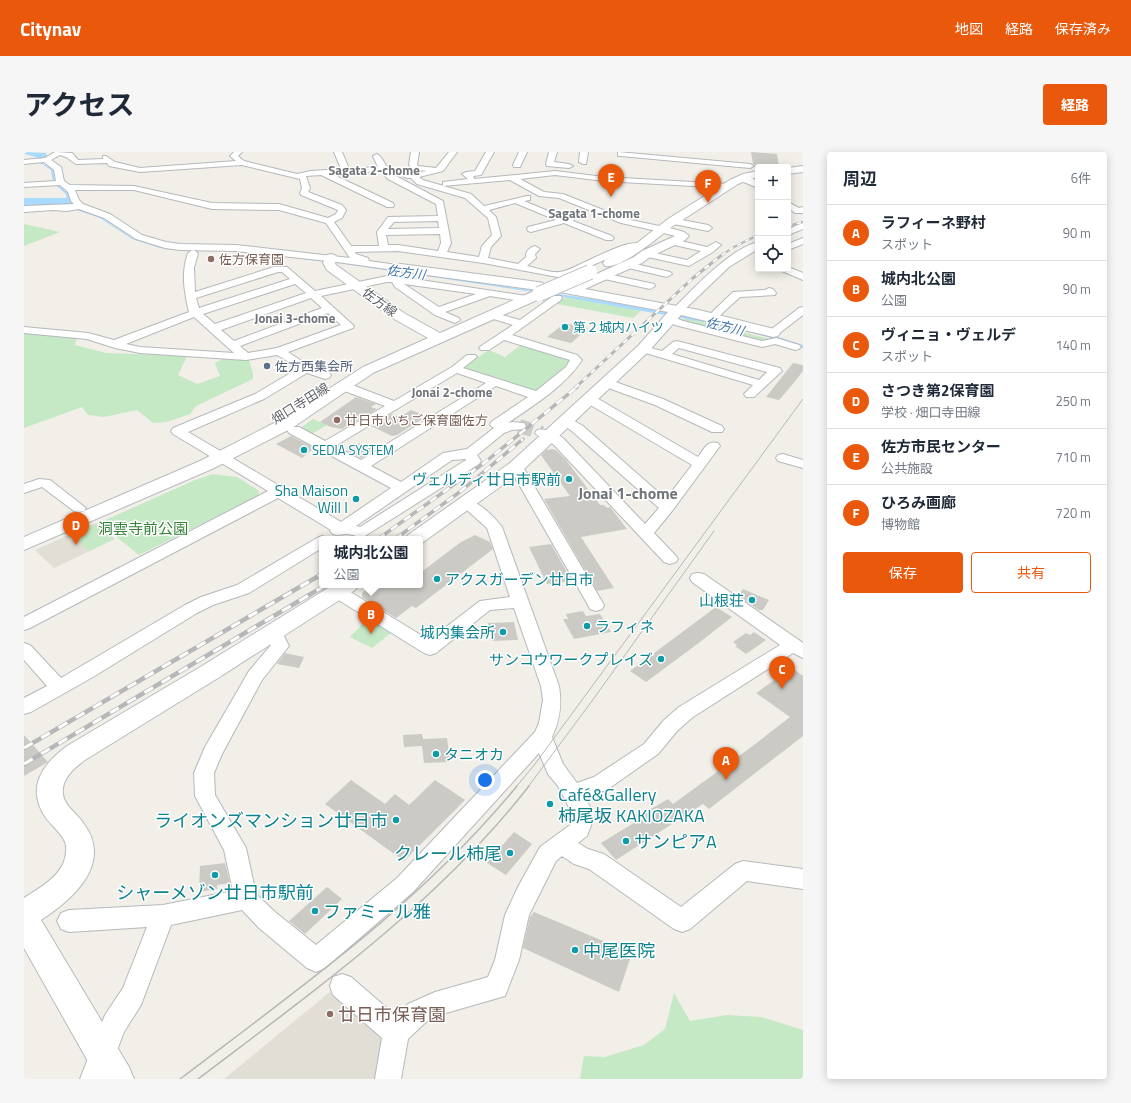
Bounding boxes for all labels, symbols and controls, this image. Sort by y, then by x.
text: Citynav [20,14,81,43]
text: 地図 [955,18,983,39]
text: 経路 [1005,18,1033,39]
text: 保存済み [1055,18,1111,39]
text: アクセス [24,83,135,126]
button: 経路 [1043,84,1107,125]
district label: Sagata 2-chome [328,160,420,180]
pin: E [598,164,624,197]
map controls [755,164,791,272]
button: + [755,164,791,200]
text: 周辺 [843,166,877,192]
text: 6件 [1071,168,1091,188]
pin: F [695,170,721,203]
button: − [755,200,791,236]
district label: Sagata 1-chome [548,203,640,223]
text: ラフィーネ野村 [881,211,986,234]
text: A [852,223,860,243]
text: 90 m [1063,223,1091,243]
text: スポット [881,234,933,254]
button: locate [755,236,791,272]
place label: 佐方保育園 [219,249,284,269]
marker: 佐方保育園 [206,254,216,264]
water label: 佐方川 [385,259,429,285]
text: 城内北公園 [881,267,956,290]
text: B [852,279,860,299]
text: 90 m [1063,279,1091,299]
street label: 佐方線 [358,282,402,322]
text: 公園 [881,290,907,310]
district label: Jonai 3-chome [255,308,336,328]
water label: 佐方川 [704,312,748,341]
place label: 第２城内ハイツ [573,317,664,337]
marker: 第２城内ハイツ [560,322,570,332]
text: ヴィニョ・ヴェルデ [881,323,1016,346]
text: C [852,335,860,355]
text: 140 m [1055,335,1091,355]
text: スポット [881,346,933,366]
place label: 佐方西集会所 [275,356,353,376]
marker: 佐方西集会所 [262,361,272,371]
street label: 畑口寺田線 [267,377,333,429]
text: さつき第2保育園 [881,379,994,402]
district label: Jonai 2-chome [412,382,493,402]
text: D [852,391,860,411]
text: 250 m [1055,391,1091,411]
text: 学校 · 畑口寺田線 [881,402,981,422]
place label: 廿日市いちご保育園佐方 [345,410,488,430]
marker: 廿日市いちご保育園佐方 [332,415,342,425]
text: 佐方市民センター [881,435,1001,458]
place label: SEDIA SYSTEM [312,440,394,460]
marker: SEDIA SYSTEM [299,445,309,455]
text: E [852,447,860,467]
text: 710 m [1055,447,1091,467]
text: 公共施設 [881,458,933,478]
place label: ヴェルディ廿日市駅前 [412,468,561,491]
marker: ヴェルディ廿日市駅前 [564,474,574,484]
place label: Sha Maison Will I [275,479,348,519]
district label: Jonai 1-chome [578,481,678,505]
text: ひろみ画廊 [881,491,956,514]
marker: Sha Maison Will I [351,494,361,504]
text: F [853,503,859,523]
text: 720 m [1055,503,1091,523]
pin: D [63,512,89,545]
text: 博物館 [881,514,920,534]
park label: 洞雲寺前公園 [98,517,188,540]
popup [319,536,423,588]
text: 城内北公園 [333,541,409,564]
button: 保存 [843,552,963,593]
button: 共有 [971,552,1091,593]
text: 公園 [333,564,360,584]
place label: アクスガーデン廿日市 [445,568,594,591]
marker: アクスガーデン廿日市 [432,574,442,584]
place label: 山根荘 [699,589,744,612]
marker: 山根荘 [747,595,757,605]
pin: B [358,601,384,634]
place label: ラフィネ [595,615,655,638]
place label: 城内集会所 [420,621,495,644]
marker: ラフィネ [582,621,592,631]
marker: 城内集会所 [498,627,508,637]
place label: サンコウワークプレイズ [489,648,653,671]
marker: サンコウワークプレイズ [656,654,666,664]
pin: C [769,656,795,689]
place label: タニオカ [444,743,504,766]
pin: A [713,747,739,780]
marker: タニオカ [431,749,441,759]
your location [475,770,495,790]
place label: Café&Gallery 柿尾坂 KAKIOZAKA [558,781,705,829]
marker: Café&Gallery 柿尾坂 KAKIOZAKA [545,799,555,809]
place label: ライオンズマンション廿日市 [154,807,388,834]
marker: ライオンズマンション廿日市 [391,815,401,825]
place label: サンピアA [634,828,717,855]
marker: サンピアA [621,836,631,846]
place label: クレール柿尾 [394,840,502,867]
marker: クレール柿尾 [505,848,515,858]
marker: シャーメゾン廿日市駅前 [210,870,220,880]
place label: シャーメゾン廿日市駅前 [116,879,314,906]
place label: ファミール雅 [323,898,431,925]
marker: ファミール雅 [310,906,320,916]
place label: 中尾医院 [583,937,655,964]
marker: 中尾医院 [570,945,580,955]
place label: 廿日市保育園 [338,1001,446,1028]
marker: 廿日市保育園 [325,1009,335,1019]

